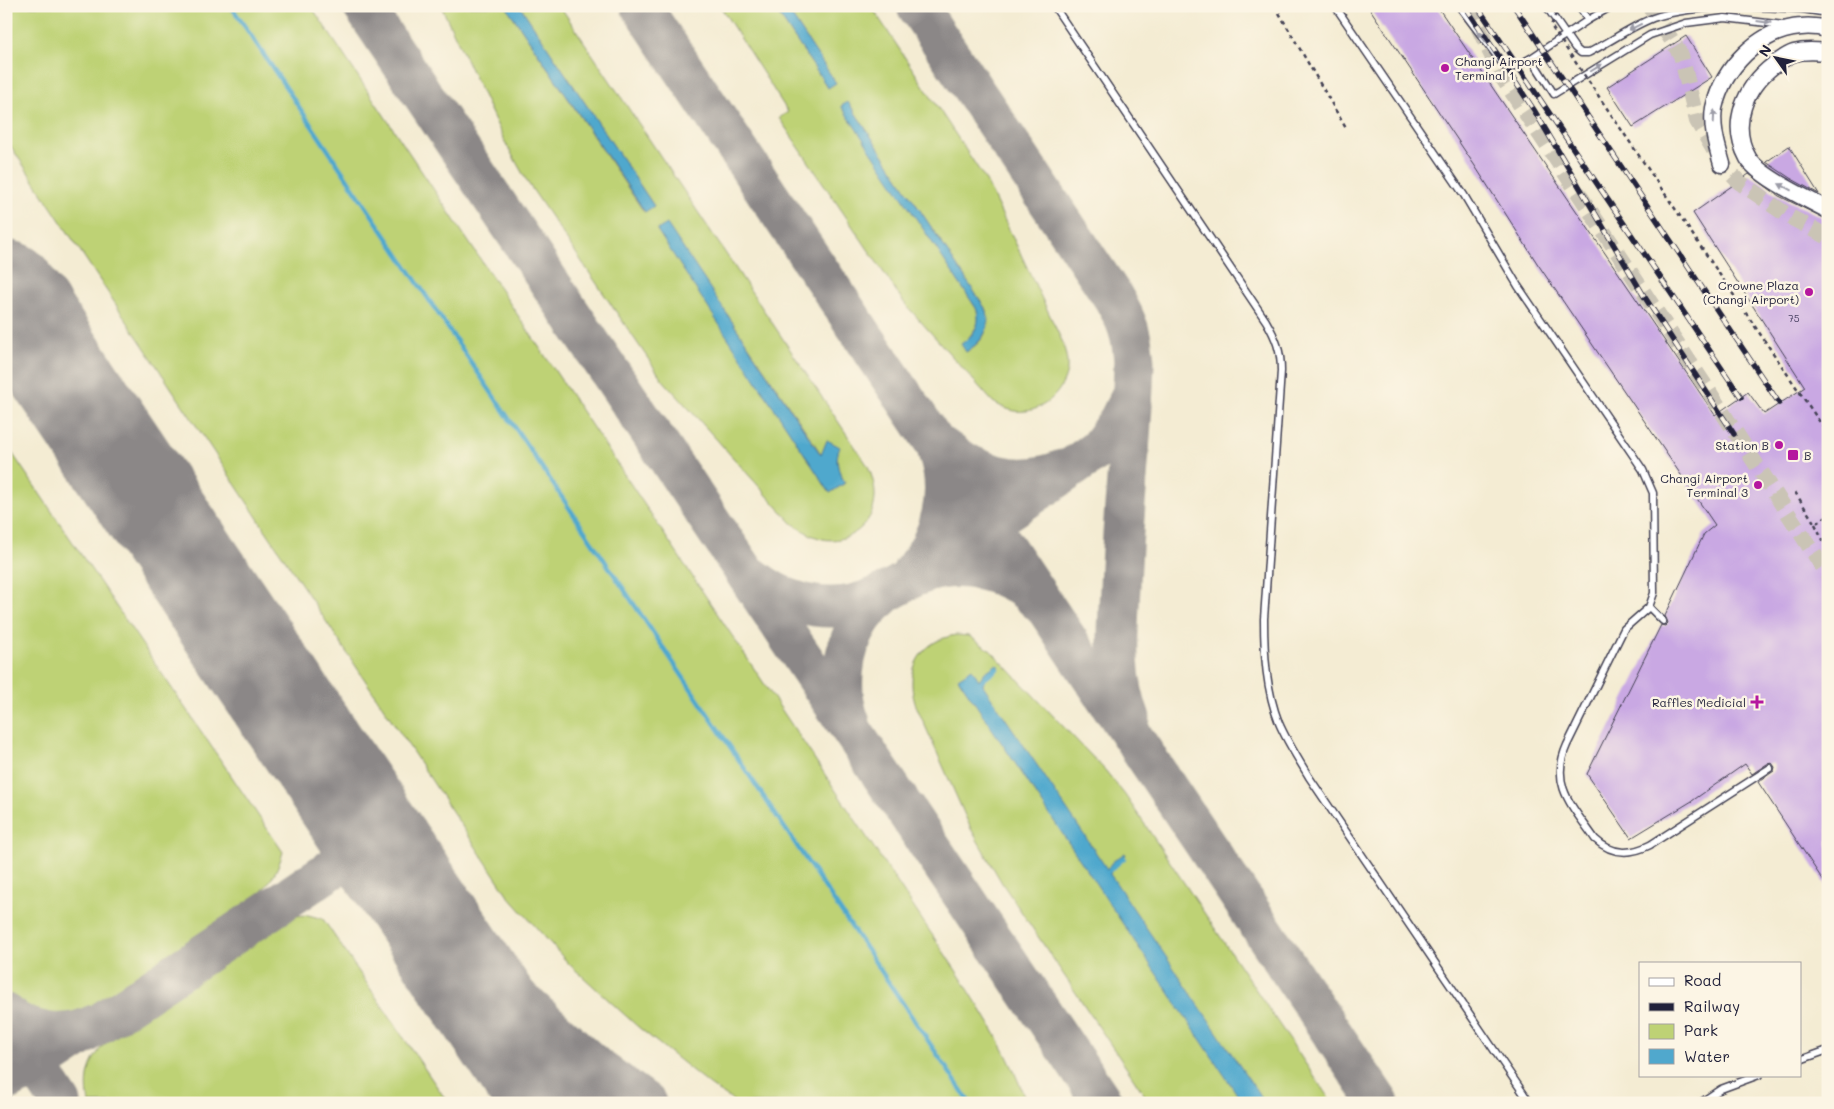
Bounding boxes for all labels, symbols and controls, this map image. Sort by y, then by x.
one-way arrow [1756,18,1772,26]
one-way arrow [1628,23,1642,31]
one-way arrow [1477,31,1488,44]
north arrow [1752,32,1802,82]
text: N [1754,41,1776,60]
place label: Changi Airport Terminal 1 [1455,53,1543,83]
marker: Changi Airport Terminal 1 [1439,62,1451,74]
one-way arrow [1589,63,1602,72]
one-way arrow [1710,108,1718,124]
one-way arrow [1777,183,1792,191]
place label: Crowne Plaza (Changi Airport) [1703,277,1799,307]
marker: Crowne Plaza (Changi Airport) [1803,286,1815,298]
house number: 75 [1788,311,1800,325]
place label: Station B [1715,437,1769,453]
marker: Station B [1773,439,1785,451]
place label: B [1804,447,1811,463]
marker: B [1786,448,1800,462]
place label: Changi Airport Terminal 3 [1660,470,1748,500]
marker: Changi Airport Terminal 3 [1752,479,1764,491]
place label: Raffles Medicial [1652,694,1746,710]
marker: Raffles Medicial [1750,695,1764,709]
legend [1639,962,1802,1076]
text: Road [1684,970,1721,990]
text: Railway [1684,996,1740,1016]
text: Park [1684,1020,1718,1040]
text: Water [1684,1046,1730,1066]

